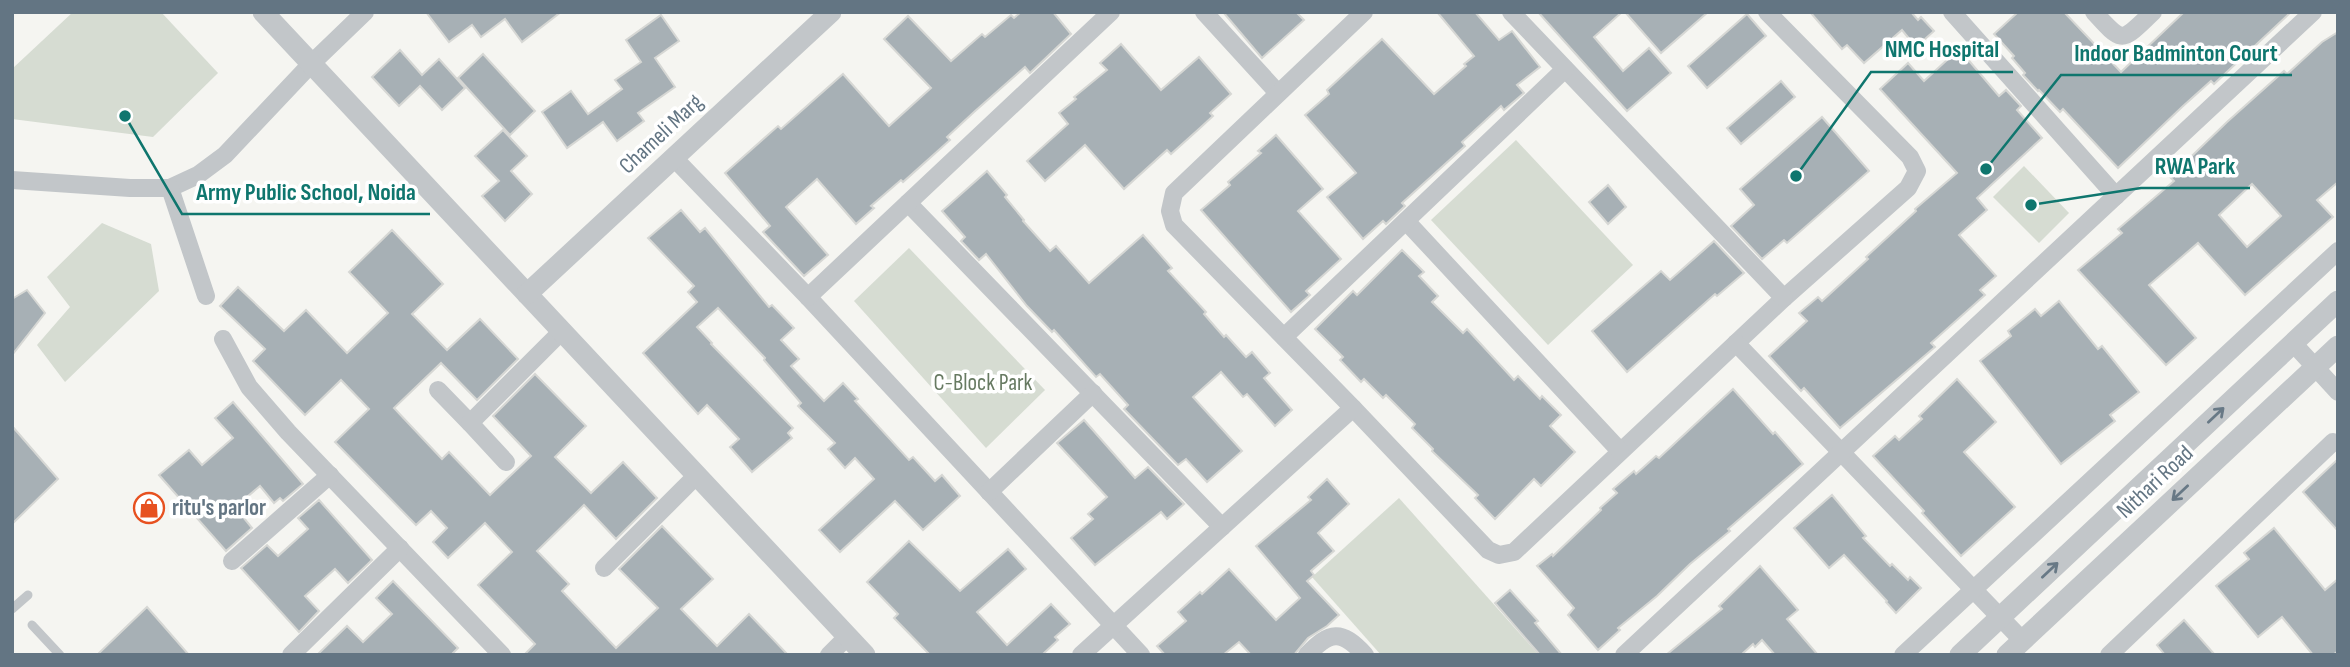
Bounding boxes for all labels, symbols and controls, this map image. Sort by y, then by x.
callout: NMC Hospital [1871,27,2013,72]
callout: Indoor Badminton Court [2061,30,2292,75]
text: NMC Hospital [1885,35,1999,64]
text: Indoor Badminton Court [2074,39,2278,68]
street label: Chameli Marg [613,88,709,180]
callout: RWA Park [2141,143,2250,188]
text: RWA Park [2155,152,2235,181]
callout: Army Public School, Noida [182,169,430,214]
text: Army Public School, Noida [195,178,416,207]
park label: C-Block Park [934,369,1033,397]
one-way arrow [2207,406,2224,423]
street label: Nithari Road [2111,440,2199,524]
one-way arrow [2172,485,2189,502]
shop icon: ritu's parlor [132,491,166,525]
place label: ritu's parlor [172,494,266,522]
one-way arrow [2041,562,2058,579]

